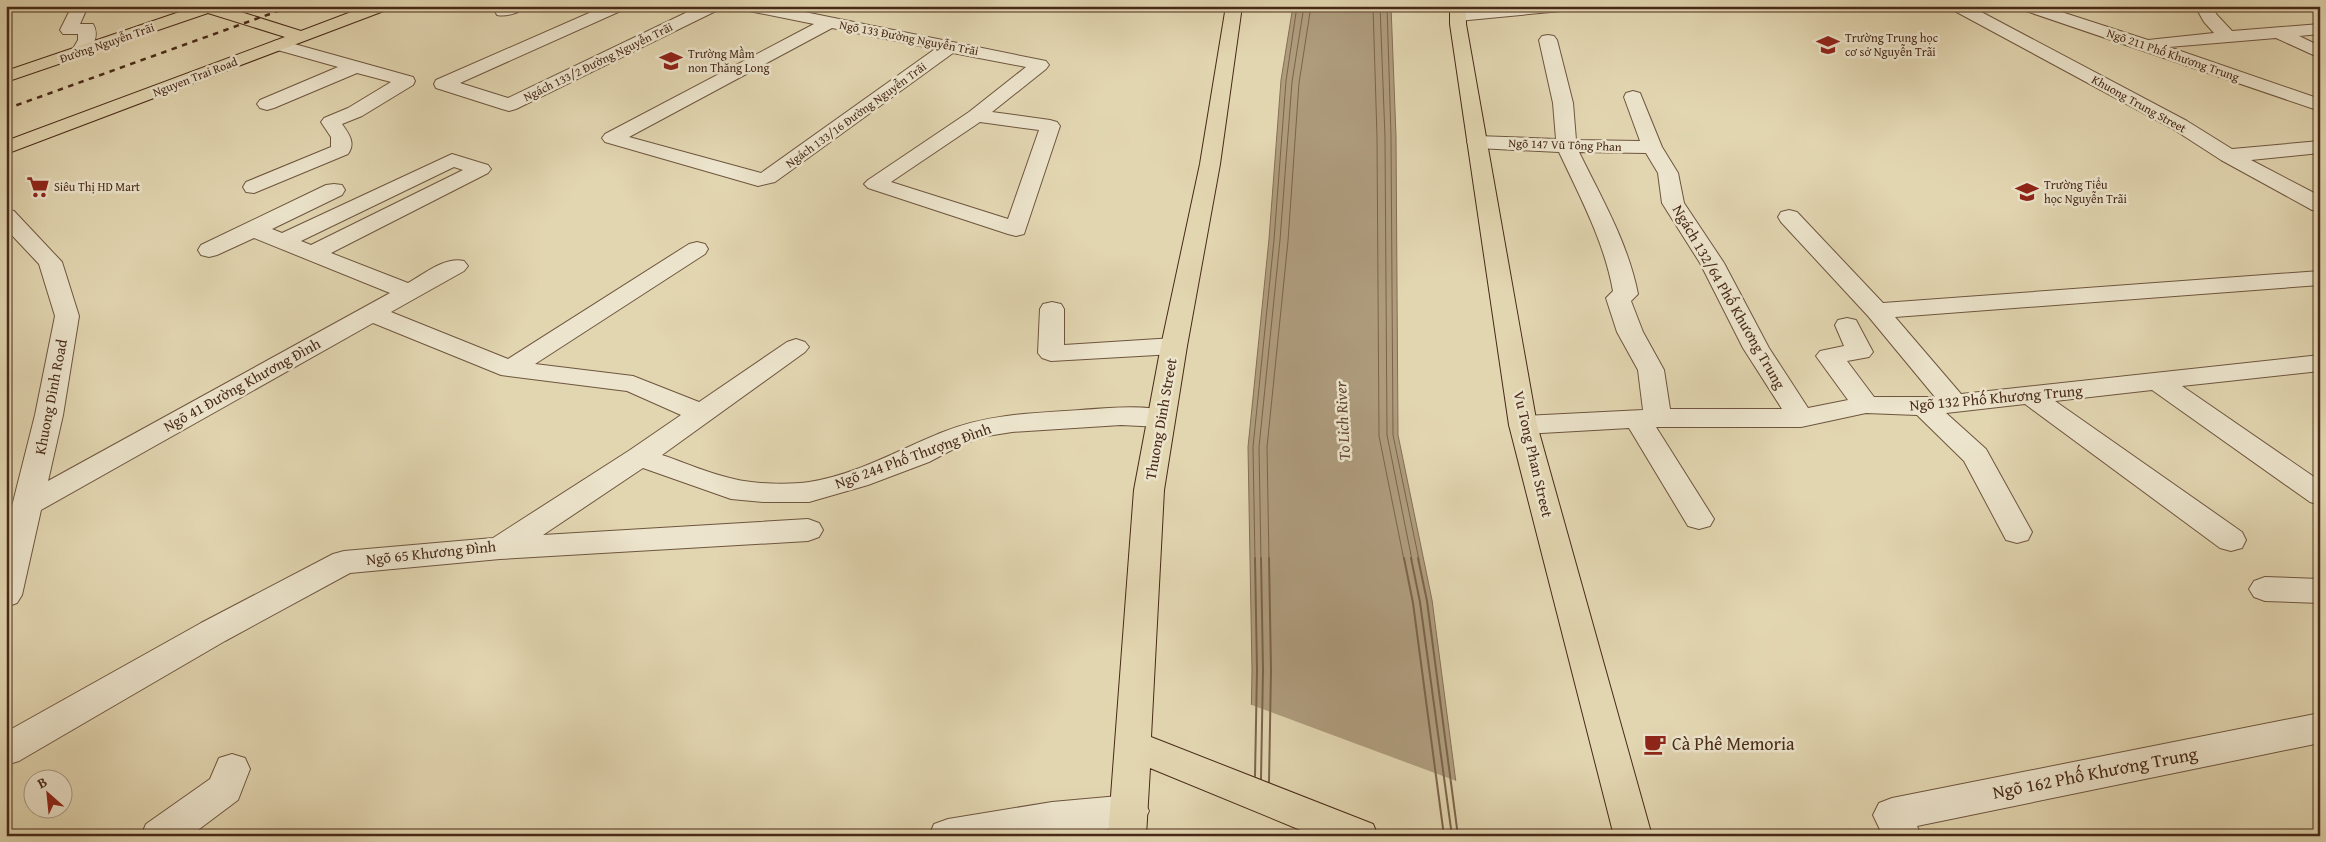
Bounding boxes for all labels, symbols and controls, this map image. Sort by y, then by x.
street label: Ngõ 133 Đường Nguyễn Trãi [838,16,981,59]
street label: Đường Nguyễn Trãi [57,18,157,67]
street label: Ngách 133/2 Đường Nguyễn Trãi [520,18,676,105]
street label: Ngõ 211 Phố Khương Trung [2105,24,2242,85]
place label: Trường Trung học cơ sở Nguyễn Trãi [1845,29,1939,60]
school or university icon: Trường Trung học cơ sở Nguyễn Trãi [1815,32,1841,58]
place label: Trường Mầm non Thăng Long [688,45,769,76]
school or university icon: Trường Mầm non Thăng Long [658,48,684,74]
street label: Nguyen Trai Road [150,52,240,100]
street label: Ngách 133/16 Đường Nguyễn Trãi [782,57,930,171]
street label: Khuong Trung Street [2089,71,2190,137]
street label: Ngõ 147 Vũ Tông Phan [1508,134,1622,155]
supermarket icon: Siêu Thị HD Mart [25,174,51,200]
place label: Trường Tiểu học Nguyễn Trãi [2044,176,2127,207]
place label: Siêu Thị HD Mart [54,178,141,195]
school or university icon: Trường Tiểu học Nguyễn Trãi [2014,179,2040,205]
street label: Ngách 132/64 Phố Khương Trung [1668,201,1791,393]
street label: Ngõ 41 Đường Khương Đình [159,332,325,437]
street label: Khuong Dinh Road [29,337,72,456]
street label: Thuong Dinh Street [1139,356,1182,481]
street label: Ngõ 132 Phố Khương Trung [1909,379,2084,416]
water label: To Lich River [1328,380,1356,461]
street label: Vu Tong Phan Street [1509,389,1558,520]
street label: Ngõ 244 Phố Thượng Đình [832,417,994,494]
street label: Ngõ 65 Khương Đình [365,535,497,570]
place label: Cà Phê Memoria [1672,730,1795,757]
cafe icon: Cà Phê Memoria [1642,731,1668,757]
street label: Ngõ 162 Phố Khương Trung [1990,739,2200,806]
north arrow [22,770,72,820]
text: B [34,772,50,793]

